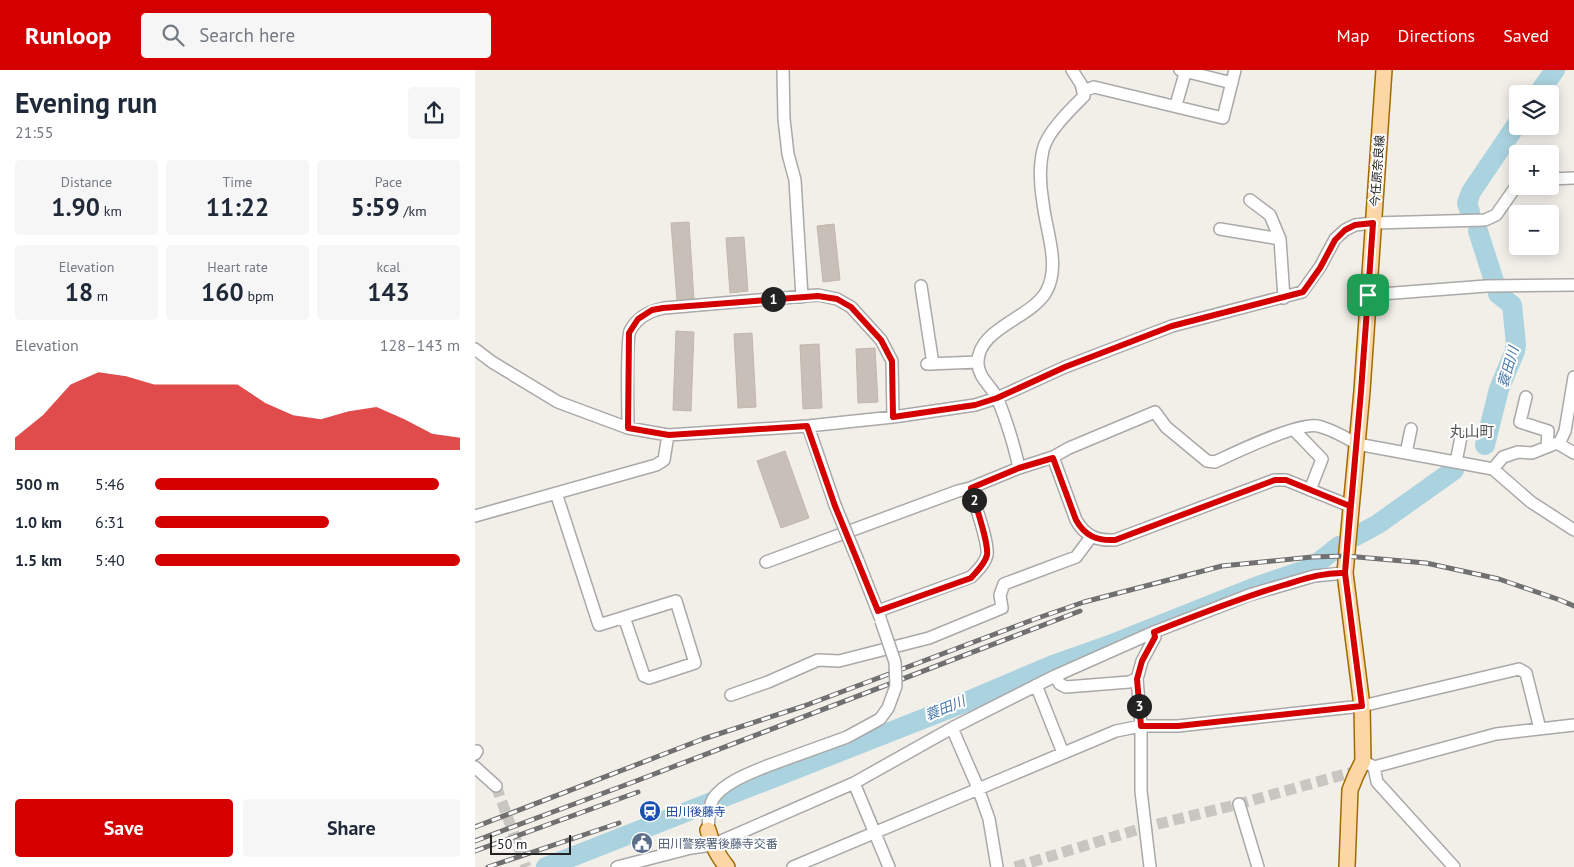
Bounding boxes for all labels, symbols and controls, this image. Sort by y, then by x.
search box [141,13,491,58]
text: Runloop [25,20,111,51]
icon: search [159,21,187,49]
text: Search here [199,23,295,47]
text: Map [1337,24,1369,47]
text: Directions [1397,24,1475,47]
text: Saved [1503,24,1549,47]
text: Evening run [15,84,157,121]
map controls [1509,85,1559,255]
button: layers [1509,85,1559,135]
button: share [408,87,460,139]
text: 21:55 [15,122,53,142]
street label: 今任原奈良線 [1367,135,1387,207]
button: + [1509,145,1559,195]
text: Distance [61,173,112,191]
text: Time [222,173,253,191]
text: Pace [375,173,402,191]
text: 1.90 [51,191,100,223]
text: 11:22 [206,191,269,223]
text: 5:59 [350,191,400,223]
text: km [100,202,122,220]
text: /km [400,202,427,220]
button: − [1509,205,1559,255]
text: Elevation [59,258,114,276]
text: Heart rate [207,258,268,276]
text: kcal [377,258,400,276]
pin [1347,274,1389,316]
text: 18 [65,276,93,308]
text: 160 [201,276,244,308]
text: 143 [367,276,410,308]
icon: arrive [1354,281,1382,309]
pin: 1 [761,286,785,312]
text: m [93,287,108,305]
text: bpm [244,287,274,305]
text: 1 [770,290,777,308]
text: Elevation [15,335,79,355]
text: 128–143 m [380,335,460,355]
water label: 蓑田川 [1494,342,1523,390]
district label: 丸山町 [1449,422,1495,441]
text: 500 m [15,474,59,494]
text: 5:46 [95,474,125,494]
pin: 2 [961,488,987,512]
text: 2 [971,491,978,509]
text: 1.0 km [15,512,62,532]
text: 6:31 [95,512,125,532]
text: 1.5 km [15,550,62,570]
text: 5:40 [95,550,125,570]
water label: 蓑田川 [922,691,970,724]
pin: 3 [1127,694,1151,718]
text: 3 [1136,697,1143,715]
button: Save [15,799,233,857]
button: Share [243,799,460,857]
station icon: 田川後藤寺 [638,799,662,823]
place label: 田川後藤寺 [666,804,726,819]
public building icon: 田川警察署後藤寺交番 [630,831,654,855]
scale bar [490,832,571,855]
text: 50 m [497,835,527,853]
place label: 田川警察署後藤寺交番 [658,836,778,851]

